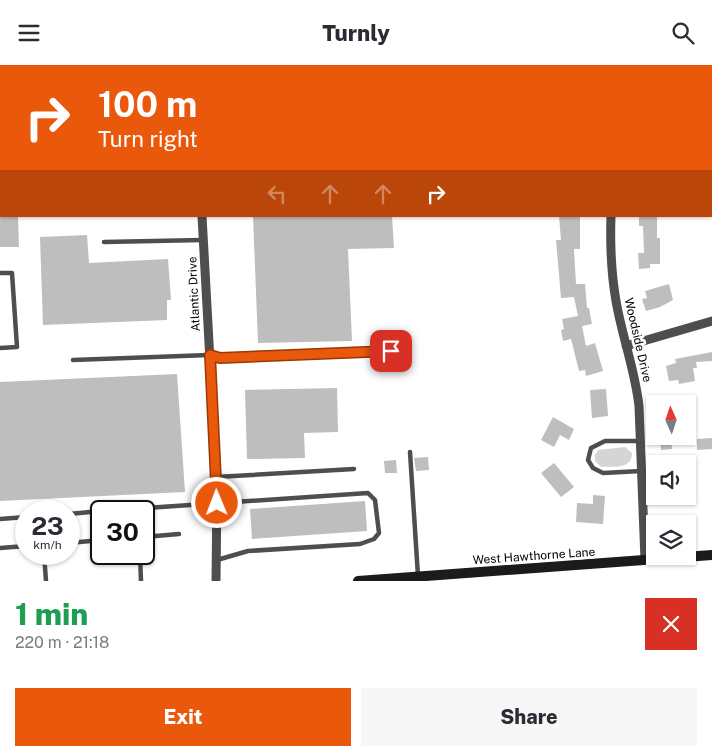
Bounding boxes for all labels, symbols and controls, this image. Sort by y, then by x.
icon: menu [15,19,43,47]
icon: search [669,19,697,47]
text: Turnly [322,20,390,46]
text: 100 m [98,84,197,125]
icon: right [15,85,80,150]
text: Turn right [98,126,198,152]
icon: left [263,180,291,208]
icon: ahead [316,180,344,208]
icon: ahead [369,180,397,208]
icon: right [422,180,450,208]
street label: Atlantic Drive [185,256,203,332]
street label: Woodside Drive [621,296,655,384]
pin [370,330,412,372]
icon: arrive [377,337,405,365]
north arrow [646,395,696,445]
map controls [646,395,696,565]
button: sound [646,455,696,505]
position arrow [190,476,242,528]
speed limit sign: 30 [90,500,155,565]
text: 23 [31,511,64,541]
button: layers [646,515,696,565]
text: km/h [33,538,62,552]
street label: West Hawthorne Lane [472,545,596,567]
text: 1 min [15,596,88,632]
button: close [645,598,697,650]
text: 220 m · 21:18 [15,633,109,652]
button: Exit [15,688,351,746]
button: Share [361,688,697,746]

